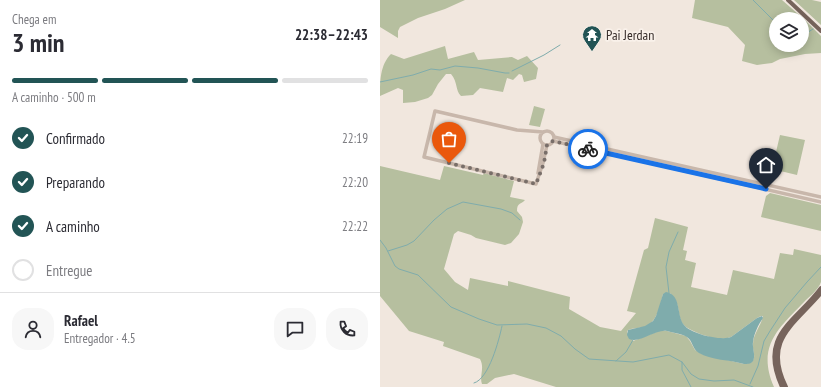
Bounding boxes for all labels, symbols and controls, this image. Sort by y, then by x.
text: Chega em [12,11,56,28]
map controls [769,12,809,52]
button: layers [769,12,809,52]
temple icon: Pai Jerdan [581,24,603,52]
text: 22:38–22:43 [295,25,368,44]
text: 3 min [12,26,65,59]
place label: Pai Jerdan [606,26,654,44]
text: A caminho · 500 m [12,89,96,106]
pin [432,122,466,163]
icon: check [12,127,34,149]
icon: bag [438,128,460,150]
text: Confirmado [46,129,105,148]
courier [568,129,608,169]
text: 22:19 [342,130,368,147]
icon: bike [577,138,599,160]
pin [749,148,783,189]
icon: home [755,154,777,176]
icon: check [12,171,34,193]
text: Preparando [46,173,105,192]
text: 22:20 [342,174,368,191]
icon: check [12,215,34,237]
text: A caminho [46,217,100,236]
text: 22:22 [342,218,368,235]
text: Entregue [46,261,93,280]
button: person [12,308,54,350]
button: chat [274,308,316,350]
button: phone [326,308,368,350]
text: Rafael [64,311,98,330]
text: Entregador · 4.5 [64,330,136,347]

